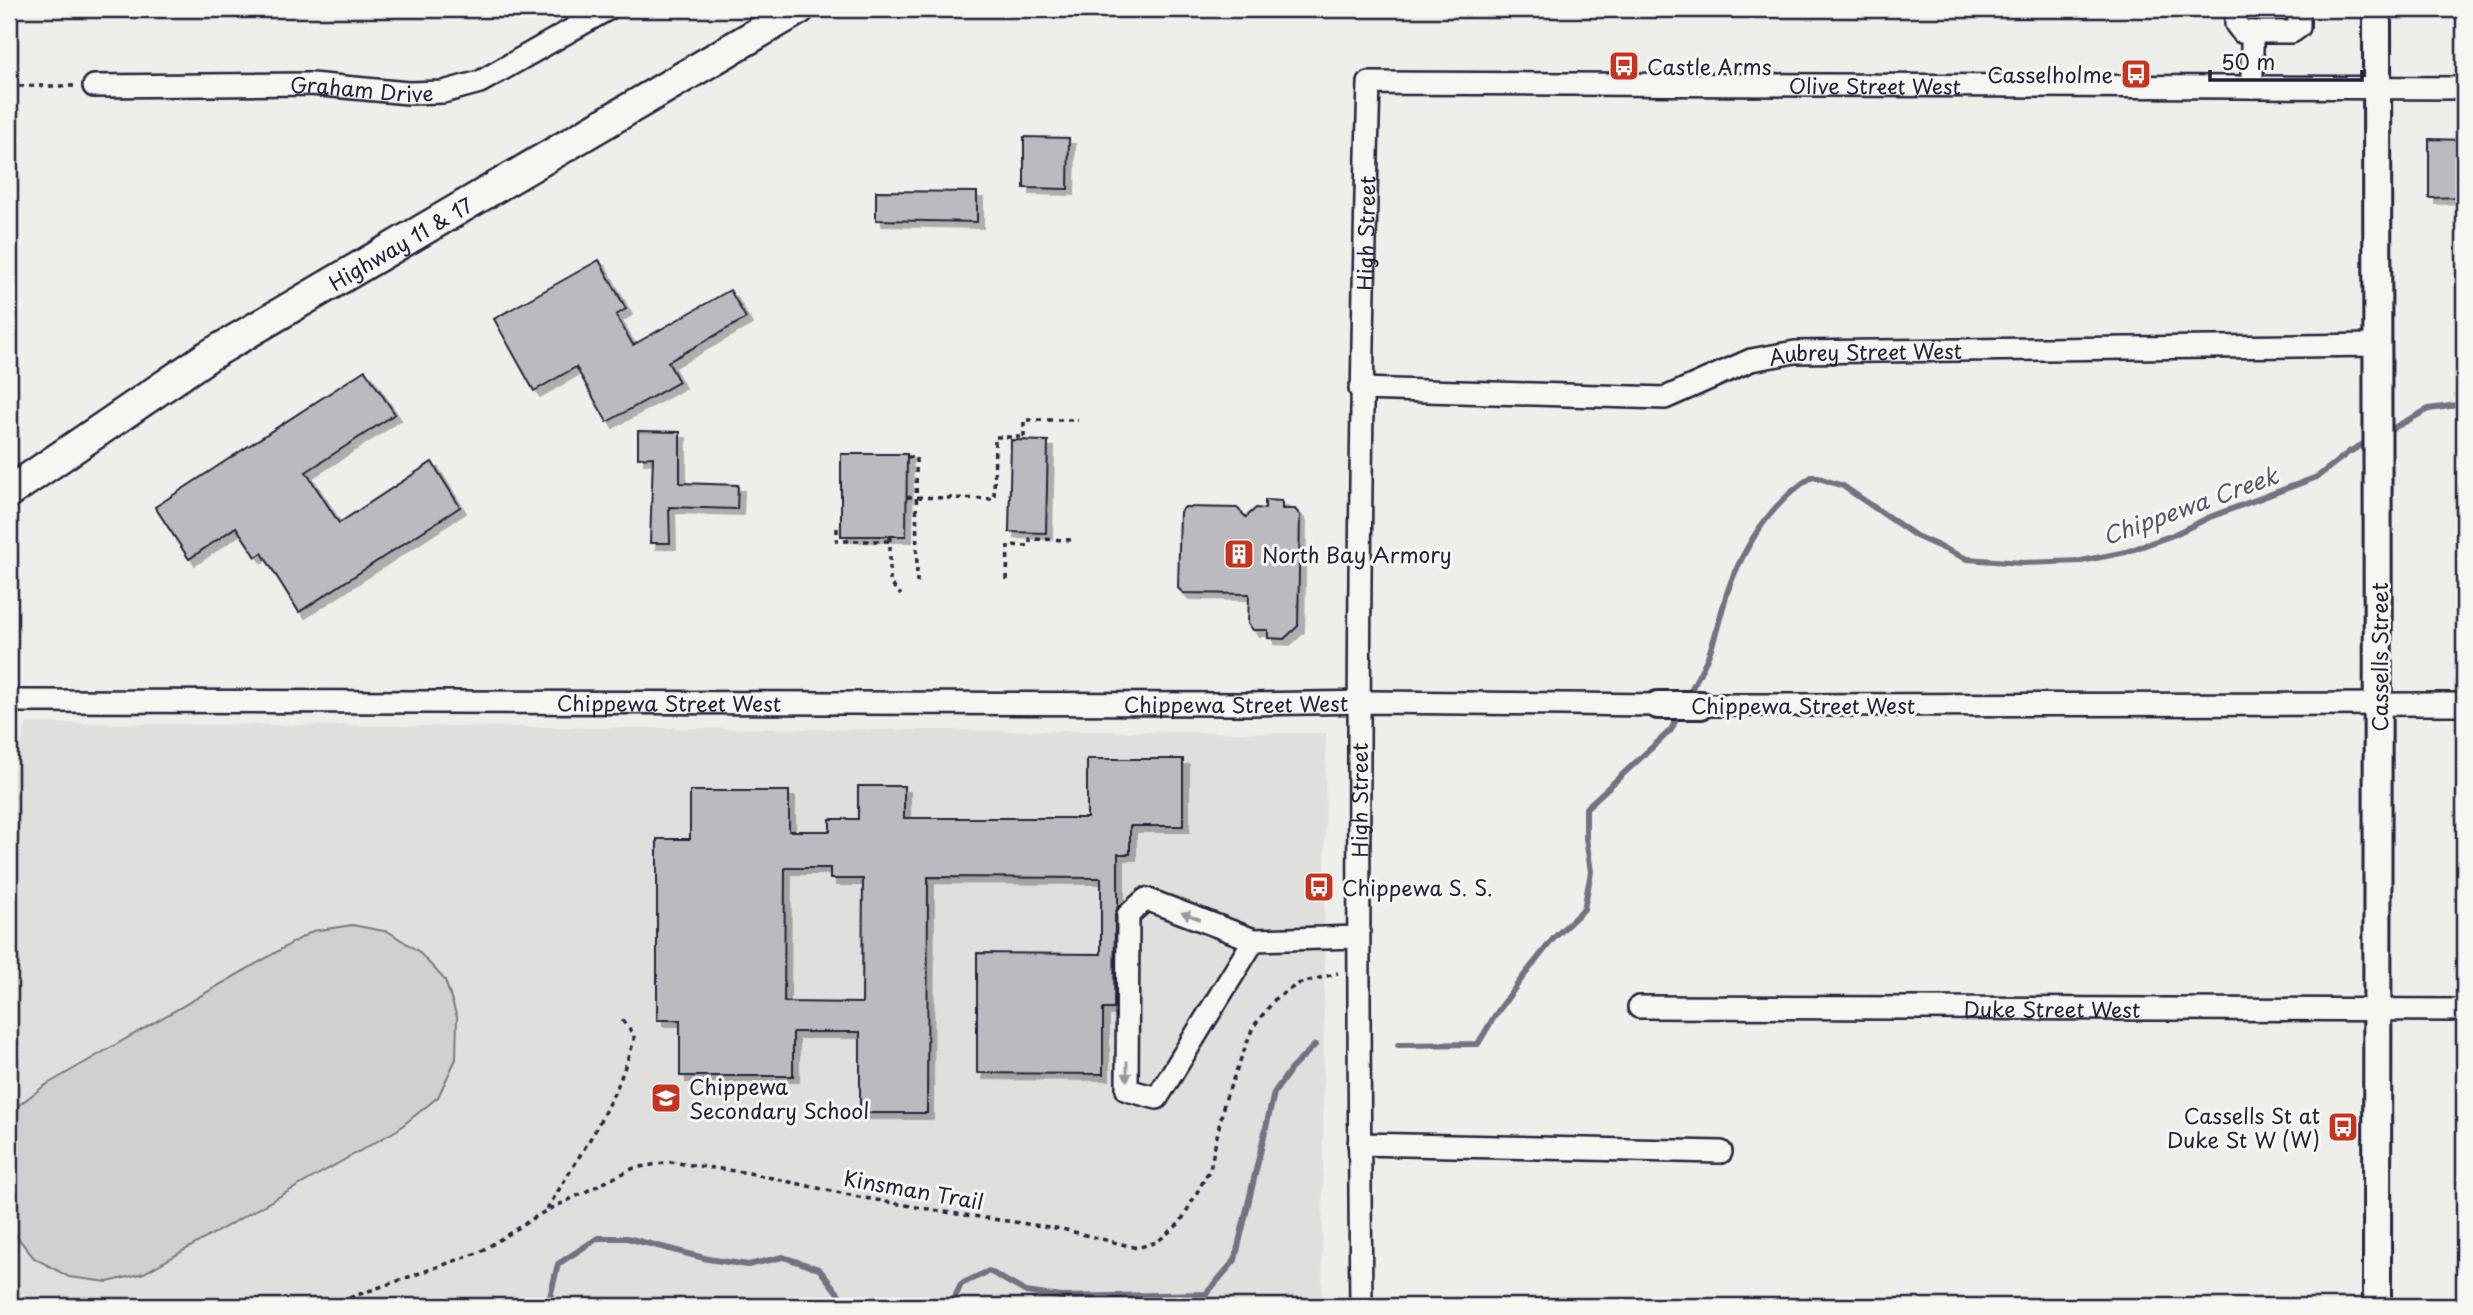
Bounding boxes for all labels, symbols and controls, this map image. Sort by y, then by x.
scale bar [2210,38,2363,82]
text: 50 m [2221,45,2275,77]
bus stop icon: Castle Arms [1607,49,1641,83]
place label: Castle Arms [1647,50,1772,82]
bus stop icon: Casselholme [2119,57,2153,91]
place label: Casselholme [1987,58,2113,90]
street label: Graham Drive [290,68,434,109]
street label: Olive Street West [1789,69,1961,102]
street label: High Street [1348,175,1382,291]
street label: Highway 11 & 17 [322,188,478,298]
street label: Aubrey Street West [1766,334,1962,373]
water label: Chippewa Creek [2097,457,2284,553]
building icon: North Bay Armory [1222,537,1256,571]
place label: North Bay Armory [1262,538,1452,570]
street label: Cassells Street [2363,582,2395,732]
street label: Chippewa Street West [557,686,781,719]
street label: Chippewa Street West [1124,686,1348,720]
street label: Chippewa Street West [1691,689,1915,721]
street label: High Street [1343,742,1375,857]
bus stop icon: Chippewa S. S. [1302,870,1336,904]
place label: Chippewa S. S. [1342,871,1493,903]
one-way arrow [1180,910,1201,921]
street label: Duke Street West [1964,992,2140,1025]
one-way arrow [1121,1060,1133,1082]
place label: Chippewa Secondary School [689,1070,869,1126]
school or university icon: Chippewa Secondary School [649,1081,683,1115]
place label: Cassells St at Duke St W (W) [2167,1099,2320,1155]
bus stop icon: Cassells St at Duke St W (W) [2326,1110,2360,1144]
street label: Kinsman Trail [842,1161,986,1217]

